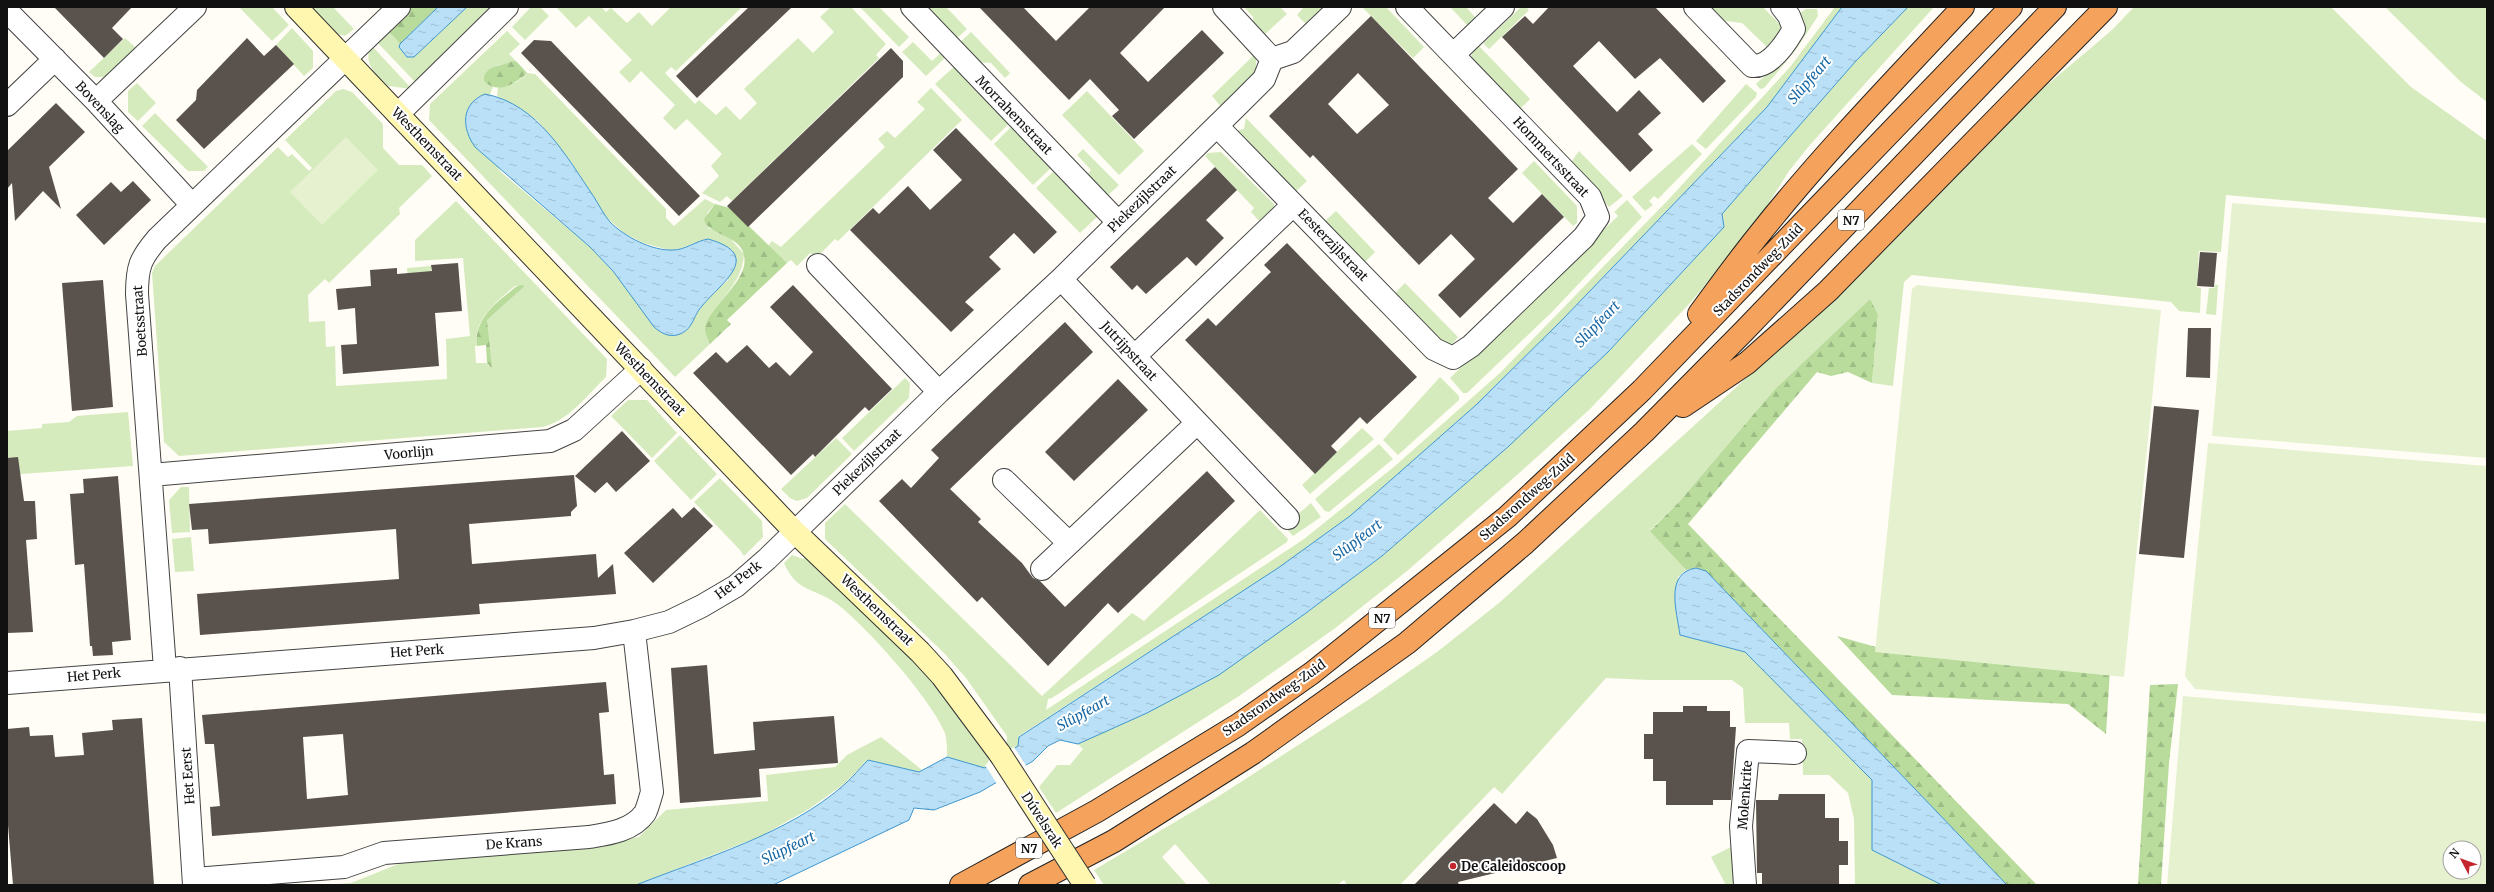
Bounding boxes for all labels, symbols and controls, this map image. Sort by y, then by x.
water label: Slûpfeart [1783,52,1835,108]
street label: Morrahemstraat [972,72,1056,158]
street label: Bovenslag [72,78,128,136]
street label: Westhemstraat [387,103,466,184]
street label: Hommertsstraat [1509,113,1593,201]
street label: Piekezijlstraat [1104,162,1180,236]
street label: Eesterzijlstraat [1294,205,1372,285]
road number: N7 [1838,210,1864,230]
street label: Stadsrondweg-Zuid [1709,220,1807,320]
street label: Boetsstraat [129,285,151,357]
water label: Slûpfeart [1571,297,1624,351]
street label: Jutrijpstraat [1096,317,1161,384]
street label: Westhemstraat [610,338,689,419]
street label: Piekezijlstraat [829,425,905,499]
street label: Voorlijn [383,442,435,464]
street label: Stadsrondweg-Zuid [1476,450,1578,544]
water label: Slûpfeart [1329,515,1385,564]
street label: Het Perk [711,557,765,603]
street label: Westhemstraat [836,570,917,649]
road number: N7 [1369,608,1395,628]
street label: Het Perk [390,641,445,661]
street label: Stadsrondweg-Zuid [1219,656,1329,740]
street label: Het Perk [66,664,122,686]
water label: Slûpfeart [1053,691,1113,735]
street label: Het Eerst [178,747,198,805]
street label: Molenkrite [1734,760,1756,830]
street label: Dúvelsrak [1018,789,1067,852]
water label: Slûpfeart [758,827,818,869]
street label: De Krans [485,833,543,853]
road number: N7 [1016,838,1042,858]
north arrow [2442,840,2482,880]
text: N [2446,845,2463,861]
place label: De Caleidoscoop [1461,858,1566,875]
marker: De Caleidoscoop [1448,861,1458,871]

